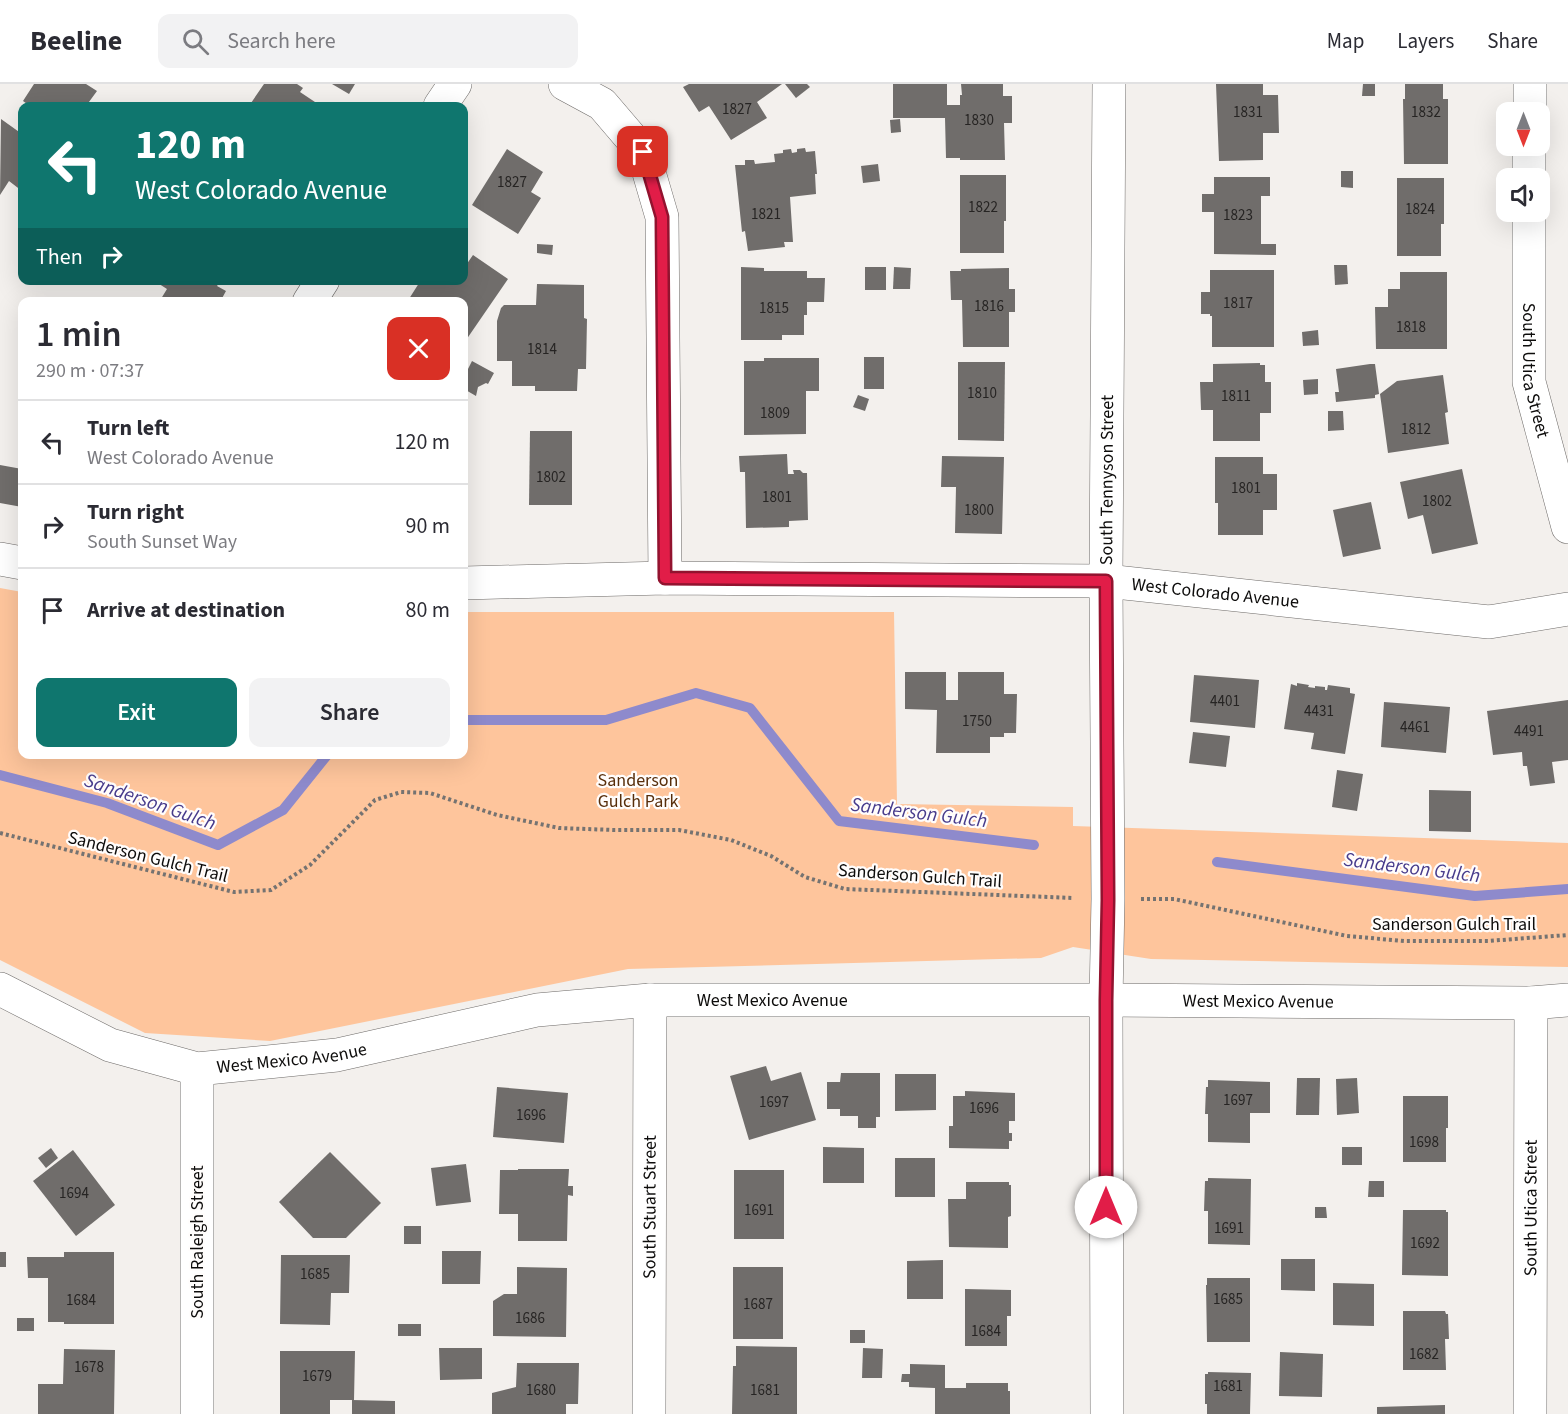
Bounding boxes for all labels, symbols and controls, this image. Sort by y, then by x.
search box [158,14,578,68]
text: Beeline [30,21,122,61]
icon: search [179,25,212,58]
text: Search here [227,25,336,57]
text: Map [1327,26,1364,56]
text: Layers [1397,26,1454,56]
text: Share [1487,26,1538,56]
house number: 1827 [722,99,752,120]
house number: 1831 [1233,102,1263,123]
house number: 1832 [1411,102,1441,123]
north arrow [1496,102,1550,156]
map controls [1496,102,1550,222]
house number: 1830 [964,110,994,131]
text: 120 m [135,115,246,175]
icon: left [36,126,114,204]
pin [617,126,668,177]
icon: arrive [626,135,659,168]
button: sound [1496,168,1550,222]
text: West Colorado Avenue [135,171,387,210]
house number: 1827 [497,172,527,193]
house number: 1822 [968,197,998,218]
house number: 1824 [1405,199,1435,220]
house number: 1821 [751,204,781,225]
house number: 1823 [1223,205,1253,226]
icon: right [95,240,128,273]
text: Then [36,241,83,273]
house number: 1817 [1223,293,1253,314]
house number: 1816 [974,296,1004,317]
house number: 1815 [759,298,789,319]
street label: South Utica Street [1517,303,1556,441]
text: 1 min [36,309,122,360]
button: close [387,317,450,380]
house number: 1818 [1396,317,1426,338]
house number: 1814 [527,339,557,360]
text: 290 m · 07:37 [36,357,144,385]
house number: 1810 [967,383,997,404]
house number: 1811 [1221,386,1251,407]
street label: South Tennyson Street [1094,395,1120,565]
house number: 1809 [760,403,790,424]
text: Turn left [87,412,169,444]
house number: 1812 [1401,419,1431,440]
icon: left [36,426,69,459]
text: 120 m [395,426,450,458]
text: West Colorado Avenue [87,444,274,472]
house number: 1802 [536,467,566,488]
house number: 1801 [1231,478,1261,499]
house number: 1801 [762,487,792,508]
house number: 1802 [1422,491,1452,512]
text: Turn right [87,496,184,528]
house number: 1800 [964,500,994,521]
icon: right [36,510,69,543]
text: 90 m [405,510,450,542]
text: South Sunset Way [87,528,237,556]
street label: West Colorado Avenue [1130,571,1300,614]
icon: arrive [36,594,69,627]
text: Arrive at destination [87,594,285,626]
text: 80 m [405,594,450,626]
button: Exit [36,678,237,747]
button: Share [249,678,450,747]
house number: 4401 [1210,691,1240,712]
house number: 4431 [1304,701,1334,722]
house number: 1750 [962,711,992,732]
house number: 4461 [1400,717,1430,738]
house number: 4491 [1514,721,1544,742]
water label: Sanderson Gulch [80,766,220,838]
park label: Sanderson Gulch Park [598,768,678,814]
water label: Sanderson Gulch [849,791,989,835]
street label: Sanderson Gulch Trail [65,825,231,889]
water label: Sanderson Gulch [1342,846,1482,890]
street label: Sanderson Gulch Trail [837,858,1003,894]
street label: Sanderson Gulch Trail [1372,912,1536,937]
street label: West Mexico Avenue [697,988,848,1013]
street label: West Mexico Avenue [1183,988,1334,1014]
street label: West Mexico Avenue [215,1036,369,1079]
house number: 1697 [1223,1090,1253,1111]
house number: 1697 [759,1092,789,1113]
house number: 1696 [969,1098,999,1119]
house number: 1696 [516,1105,546,1126]
house number: 1698 [1409,1132,1439,1153]
street label: South Stuart Street [637,1135,662,1279]
street label: South Utica Street [1518,1140,1543,1276]
street label: South Raleigh Street [185,1165,210,1319]
position arrow [1074,1175,1138,1239]
house number: 1694 [59,1183,89,1204]
house number: 1691 [744,1200,774,1221]
house number: 1691 [1214,1218,1244,1239]
house number: 1692 [1410,1233,1440,1254]
house number: 1685 [300,1264,330,1285]
house number: 1685 [1213,1289,1243,1310]
house number: 1684 [66,1290,96,1311]
house number: 1687 [743,1294,773,1315]
house number: 1686 [515,1308,545,1329]
house number: 1684 [971,1321,1001,1342]
house number: 1682 [1409,1344,1439,1365]
house number: 1678 [74,1357,104,1378]
house number: 1679 [302,1366,332,1387]
house number: 1681 [1213,1376,1243,1397]
house number: 1680 [526,1380,556,1401]
house number: 1681 [750,1380,780,1401]

